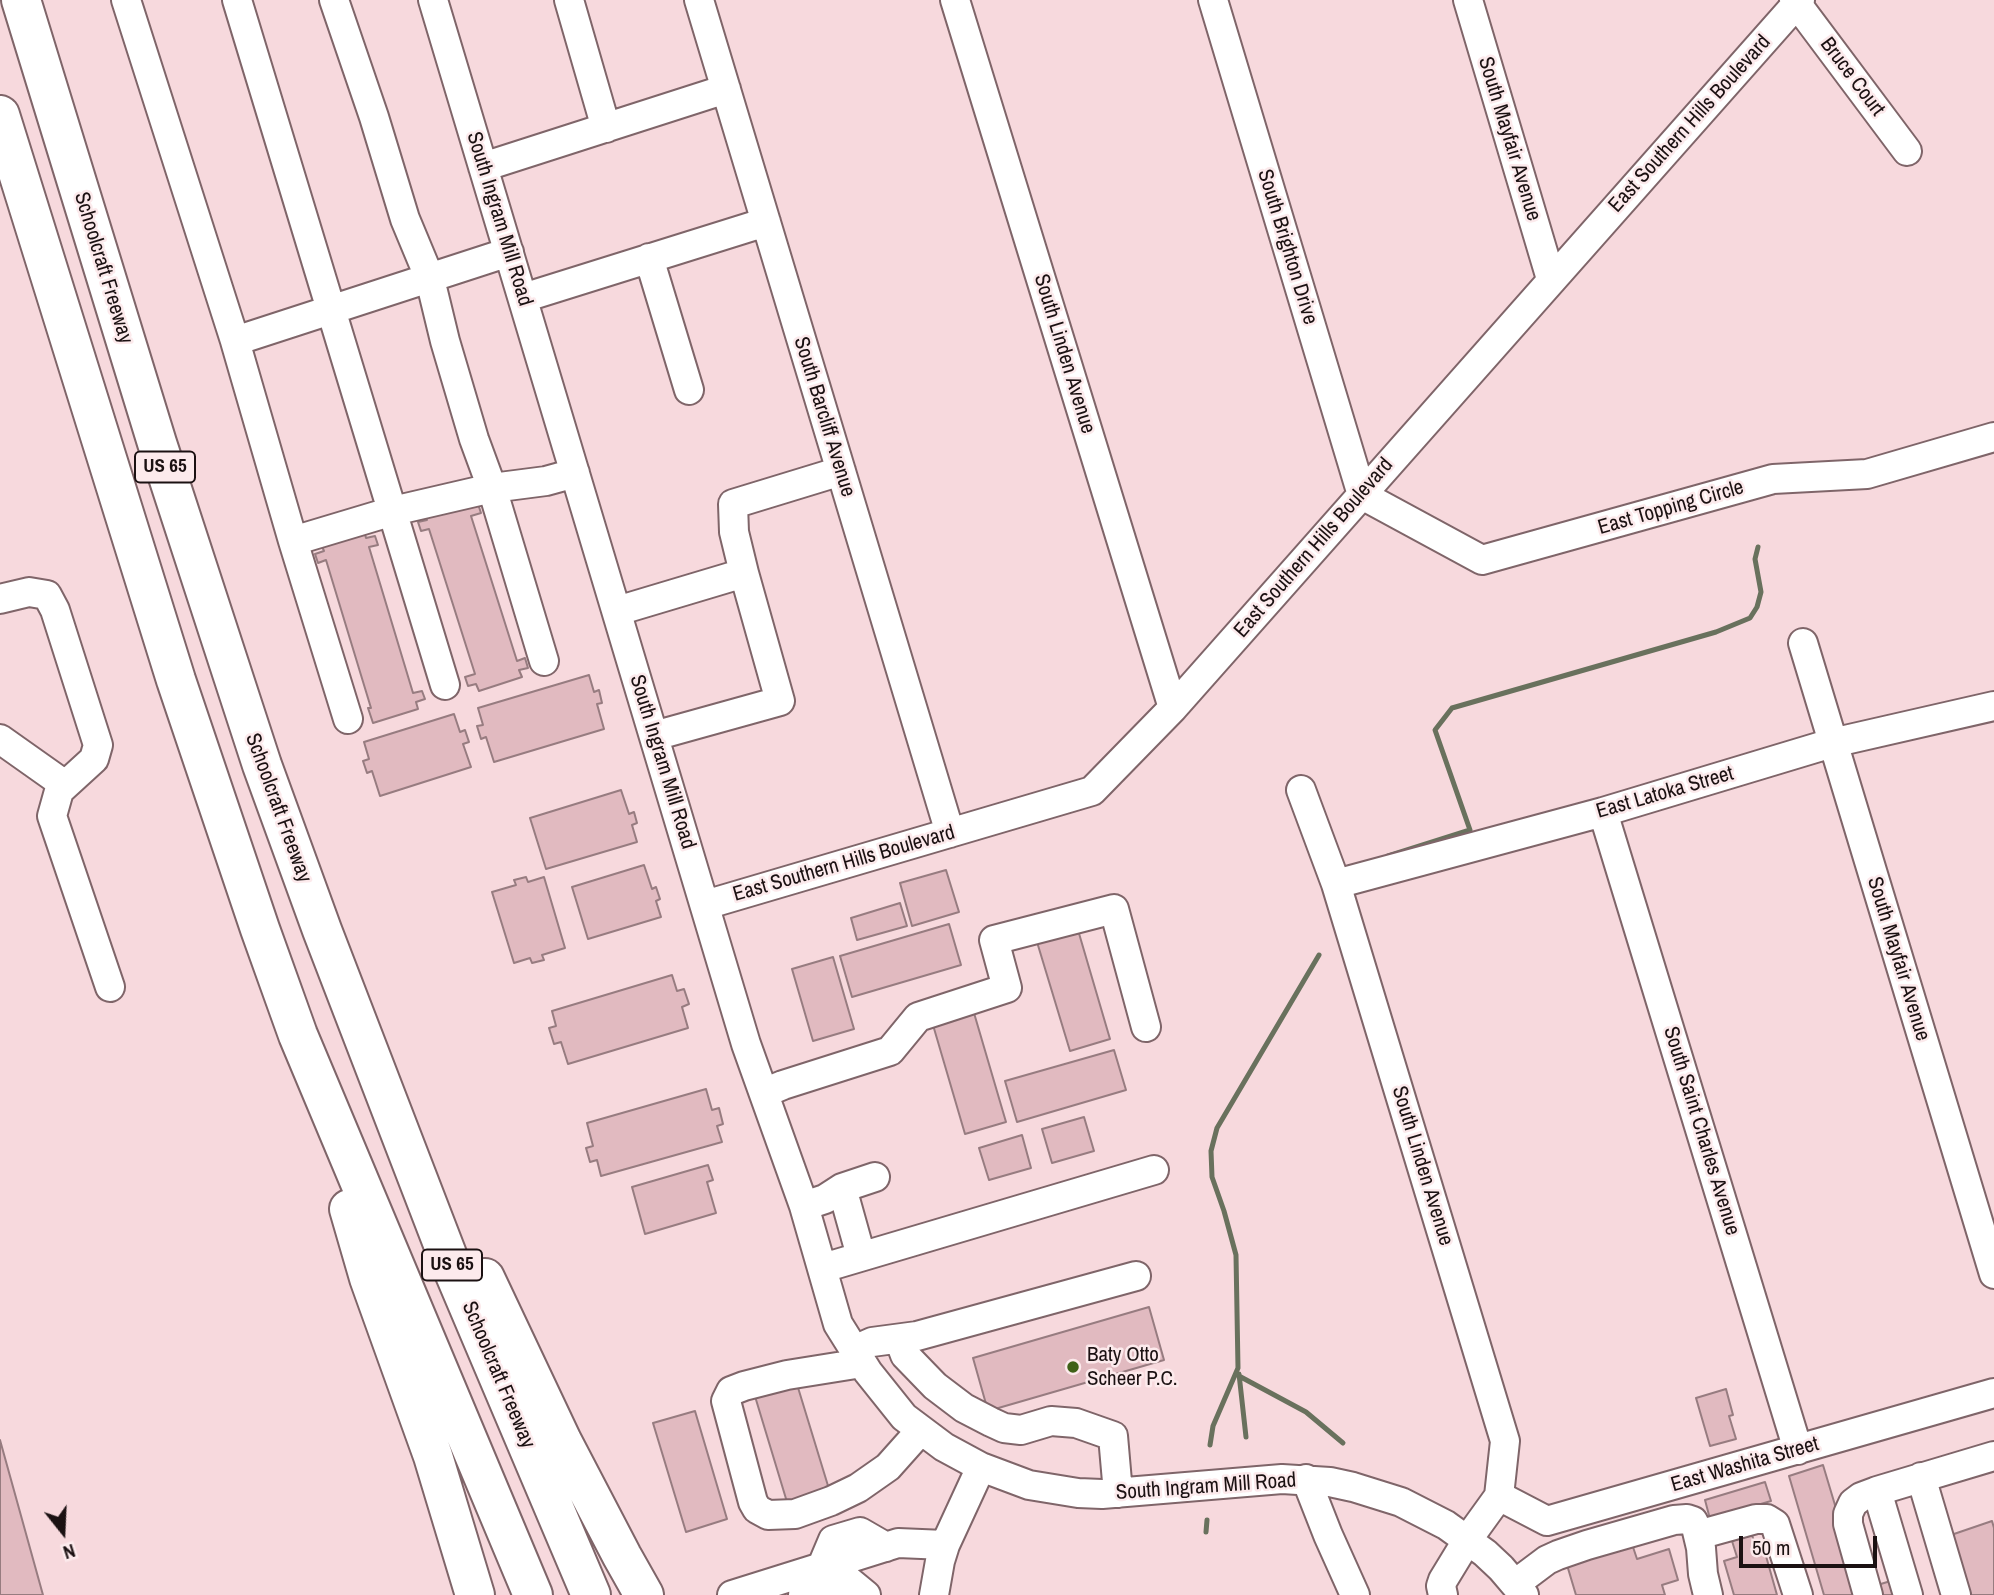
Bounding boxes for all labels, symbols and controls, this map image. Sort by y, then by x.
street label: East Southern Hills Boulevard [1604,30,1776,218]
street label: Bruce Court [1814,33,1890,121]
street label: South Mayfair Avenue [1472,54,1546,224]
street label: South Ingram Mill Road [461,129,537,309]
street label: South Brighton Drive [1251,166,1323,328]
street label: Schoolcraft Freeway [68,189,138,347]
street label: South Linden Avenue [1028,271,1100,437]
street label: South Barcliff Avenue [788,334,860,500]
road number: US 65 [135,452,195,482]
street label: East Southern Hills Boulevard [1229,453,1399,643]
street label: East Topping Circle [1595,475,1747,541]
street label: South Ingram Mill Road [624,672,700,852]
street label: Schoolcraft Freeway [239,730,317,886]
street label: East Latoka Street [1593,761,1737,825]
street label: East Southern Hills Boulevard [730,820,958,908]
street label: South Mayfair Avenue [1861,874,1935,1044]
street label: South Saint Charles Avenue [1657,1024,1745,1238]
street label: South Linden Avenue [1386,1083,1458,1249]
road number: US 65 [422,1250,482,1280]
street label: Schoolcraft Freeway [456,1298,540,1452]
place label: Baty Otto Scheer P.C. [1087,1342,1178,1392]
marker: Baty Otto Scheer P.C. [1065,1359,1081,1375]
street label: East Washita Street [1668,1432,1822,1498]
street label: South Ingram Mill Road [1115,1468,1297,1506]
north arrow [28,1497,98,1567]
scale bar [1742,1522,1880,1566]
text: 50 m [1752,1533,1790,1562]
text: N [60,1538,79,1566]

